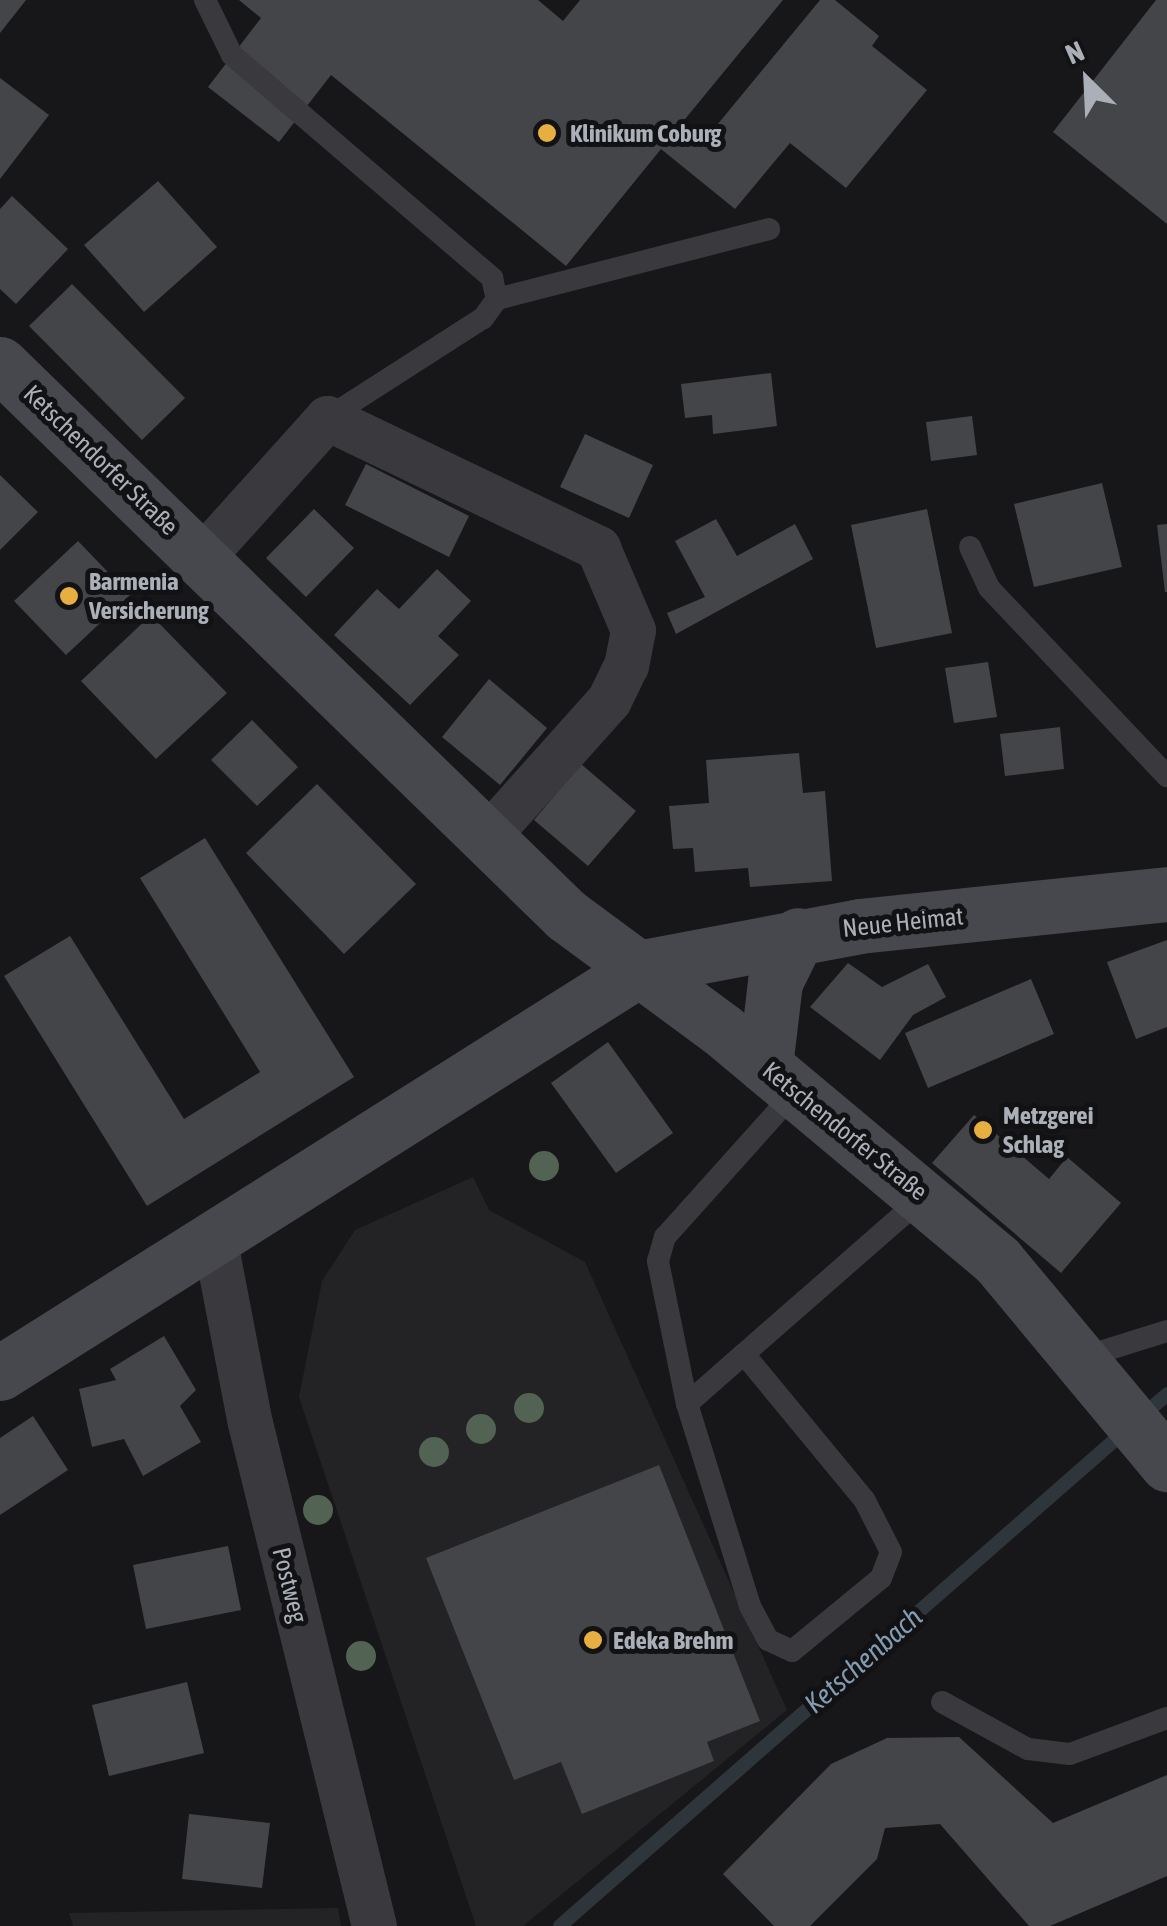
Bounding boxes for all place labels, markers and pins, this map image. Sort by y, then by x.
place label: Klinikum Coburg [570,118,721,148]
marker: Klinikum Coburg [534,120,560,146]
place label: Barmenia Versicherung [89,567,209,626]
marker: Barmenia Versicherung [58,585,80,607]
place label: Metzgerei Schlag [1003,1101,1093,1160]
marker: Metzgerei Schlag [972,1119,994,1141]
place label: Edeka Brehm [613,1625,734,1655]
marker: Edeka Brehm [582,1629,604,1651]

